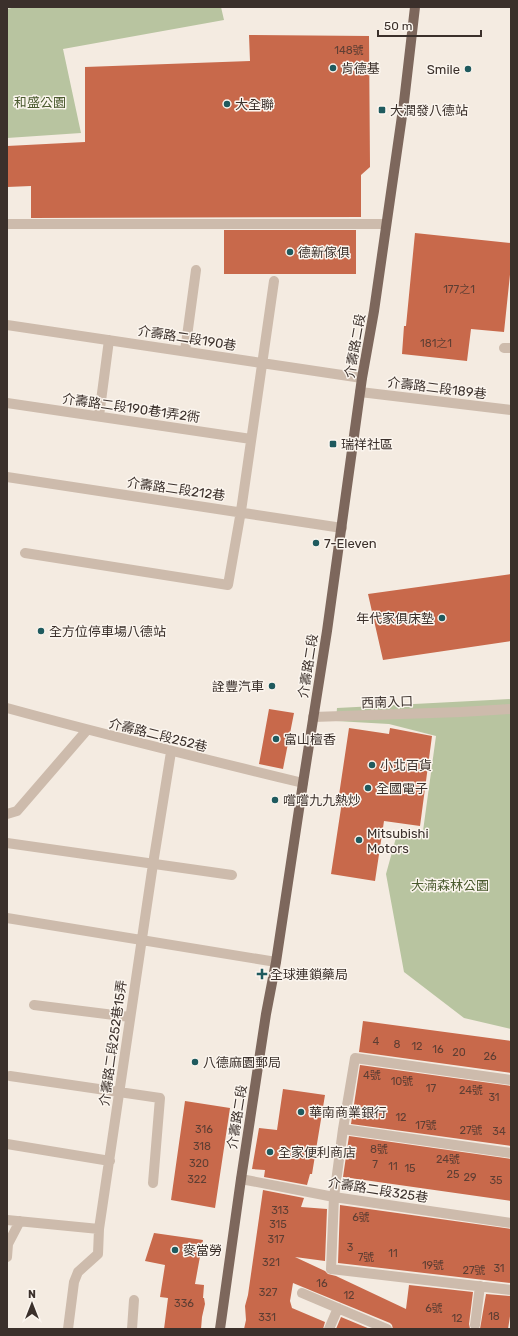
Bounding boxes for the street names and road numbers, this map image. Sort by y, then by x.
street label: 介壽路二段 [342,313,368,379]
street label: 介壽路二段190巷 [137,323,237,353]
street label: 介壽路二段189巷 [387,374,487,402]
street label: 介壽路二段190巷1弄2衖 [61,391,201,425]
street label: 介壽路二段212巷 [126,475,226,503]
street label: 介壽路二段 [296,633,320,699]
street label: 西南入口 [361,694,413,710]
street label: 介壽路二段252巷 [107,716,209,754]
street label: 介壽路二段252巷15弄 [97,979,129,1107]
street label: 介壽路二段 [225,1084,249,1150]
street label: 介壽路二段325巷 [327,1175,429,1205]

